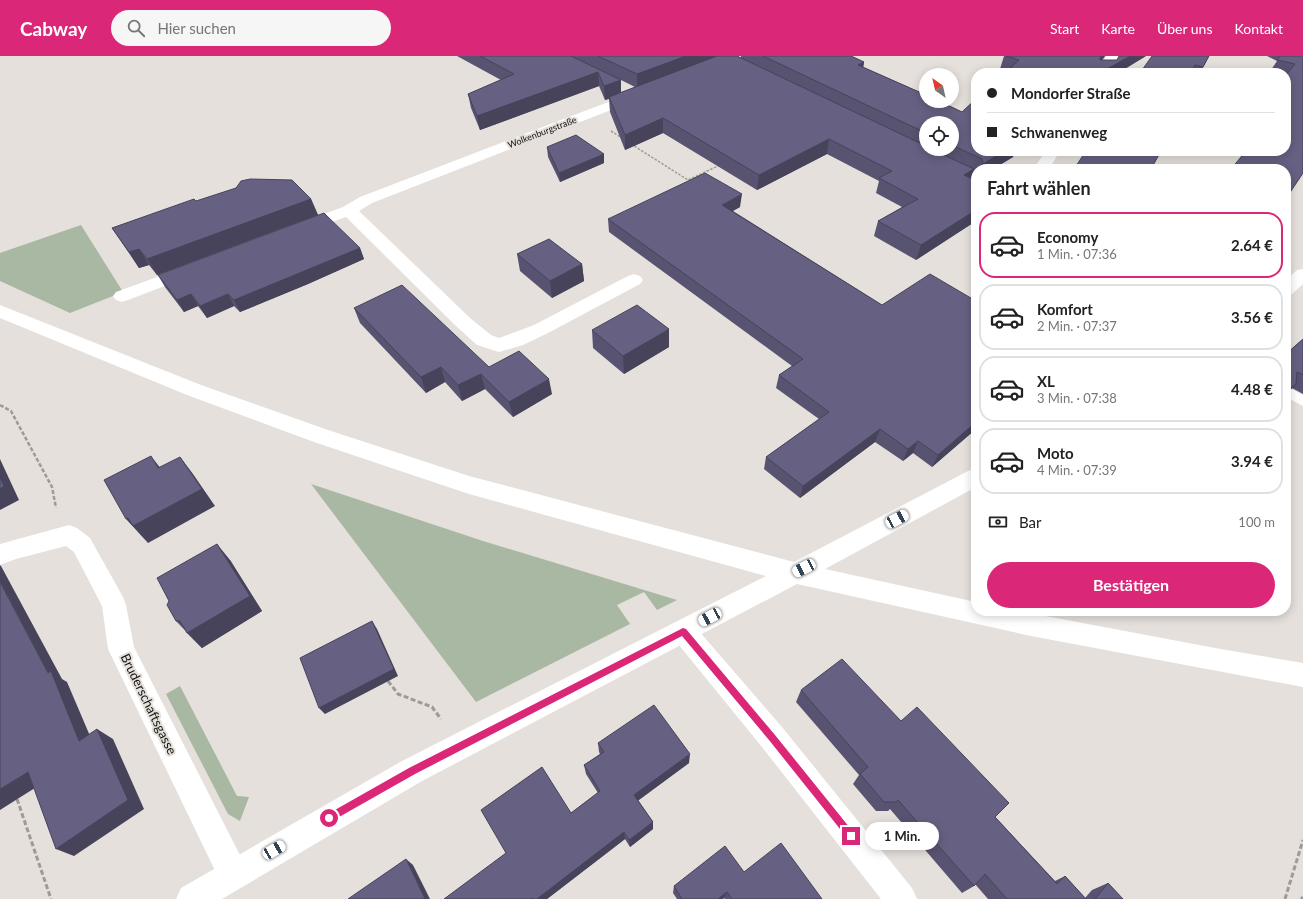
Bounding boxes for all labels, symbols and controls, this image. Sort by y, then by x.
search box [111,10,391,46]
text: Cabway [20,17,87,40]
icon: search [125,17,147,39]
text: Hier suchen [157,19,236,37]
text: Start [1050,20,1079,37]
text: Karte [1101,20,1135,37]
text: Über uns [1157,20,1212,37]
text: Kontakt [1234,20,1283,37]
north arrow [919,68,959,108]
map controls [919,68,959,156]
text: Mondorfer Straße [1011,84,1131,102]
street label: Wolkenburgstraße [506,114,578,150]
button: locate [919,116,959,156]
text: Schwanenweg [1011,123,1107,141]
text: Fahrt wählen [987,177,1091,199]
icon: car [989,227,1025,263]
text: Economy [1037,228,1098,246]
text: 2.64 € [1231,236,1273,254]
text: 1 Min. · 07:36 [1037,246,1117,262]
icon: car [989,299,1025,335]
text: Komfort [1037,300,1093,318]
text: 3.56 € [1231,308,1273,326]
text: 2 Min. · 07:37 [1037,318,1117,334]
icon: car [989,371,1025,407]
text: XL [1037,372,1055,390]
text: 4.48 € [1231,380,1273,398]
text: 3 Min. · 07:38 [1037,390,1117,406]
icon: car [989,443,1025,479]
text: Moto [1037,444,1074,462]
text: 3.94 € [1231,452,1273,470]
text: 4 Min. · 07:39 [1037,462,1117,478]
car [884,508,910,530]
icon: cash [987,511,1009,533]
text: Bar [1019,513,1042,531]
text: 100 m [1238,514,1275,530]
car [791,557,817,579]
button: Bestätigen [987,562,1275,608]
car [697,606,723,628]
street label: Bruderschaftsgasse [118,651,180,757]
route start [320,809,338,827]
callout: 1 Min. [865,822,939,850]
route end [842,827,860,845]
text: 1 Min. [884,828,920,844]
car [261,839,287,861]

